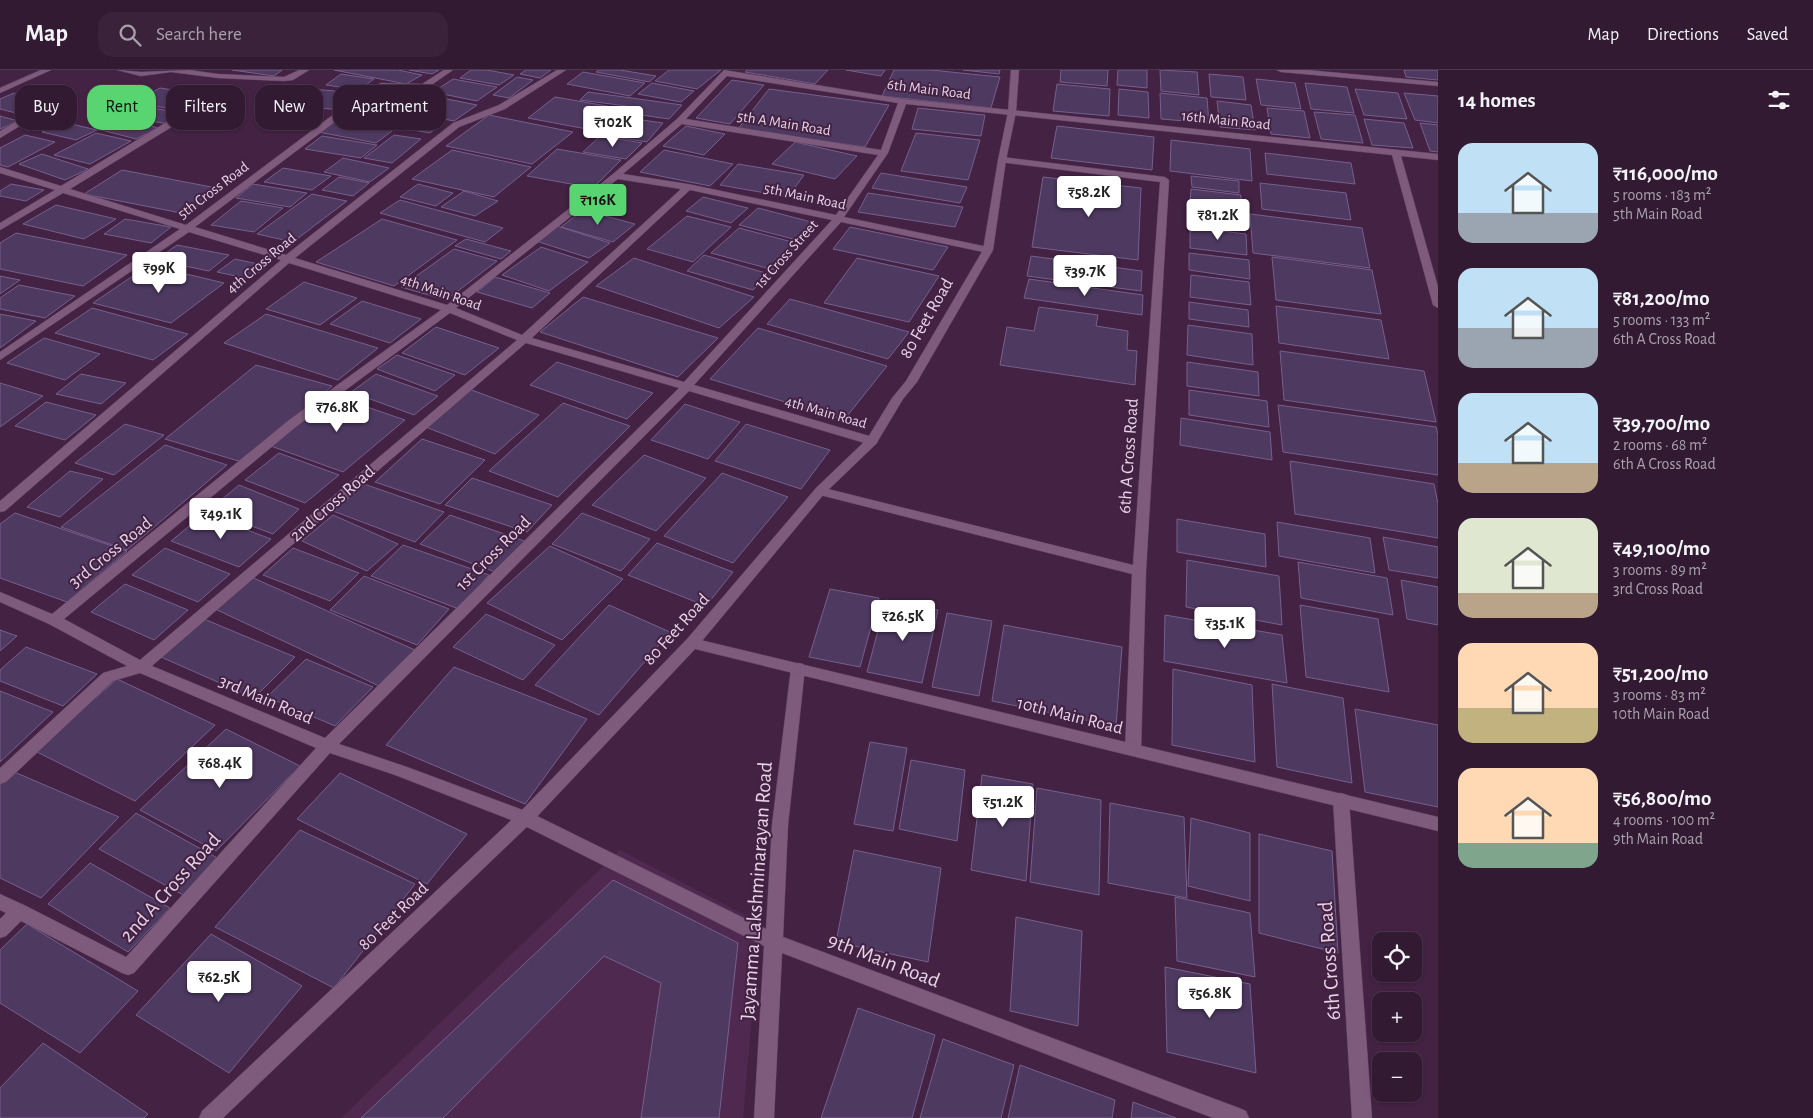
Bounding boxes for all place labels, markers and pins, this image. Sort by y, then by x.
pin: ₹102K [578,106,648,148]
pin: ₹58.2K [1048,176,1130,218]
pin: ₹116K [563,184,633,226]
pin: ₹81.2K [1177,198,1259,241]
pin: ₹99K [129,252,189,294]
pin: ₹39.7K [1044,254,1126,297]
pin: ₹76.8K [296,390,378,433]
pin: ₹49.1K [180,498,262,540]
pin: ₹26.5K [862,600,944,642]
pin: ₹35.1K [1184,606,1266,649]
pin: ₹68.4K [179,746,261,789]
pin: ₹51.2K [962,786,1044,828]
pin: ₹62.5K [178,960,260,1003]
pin: ₹56.8K [1169,976,1251,1019]

